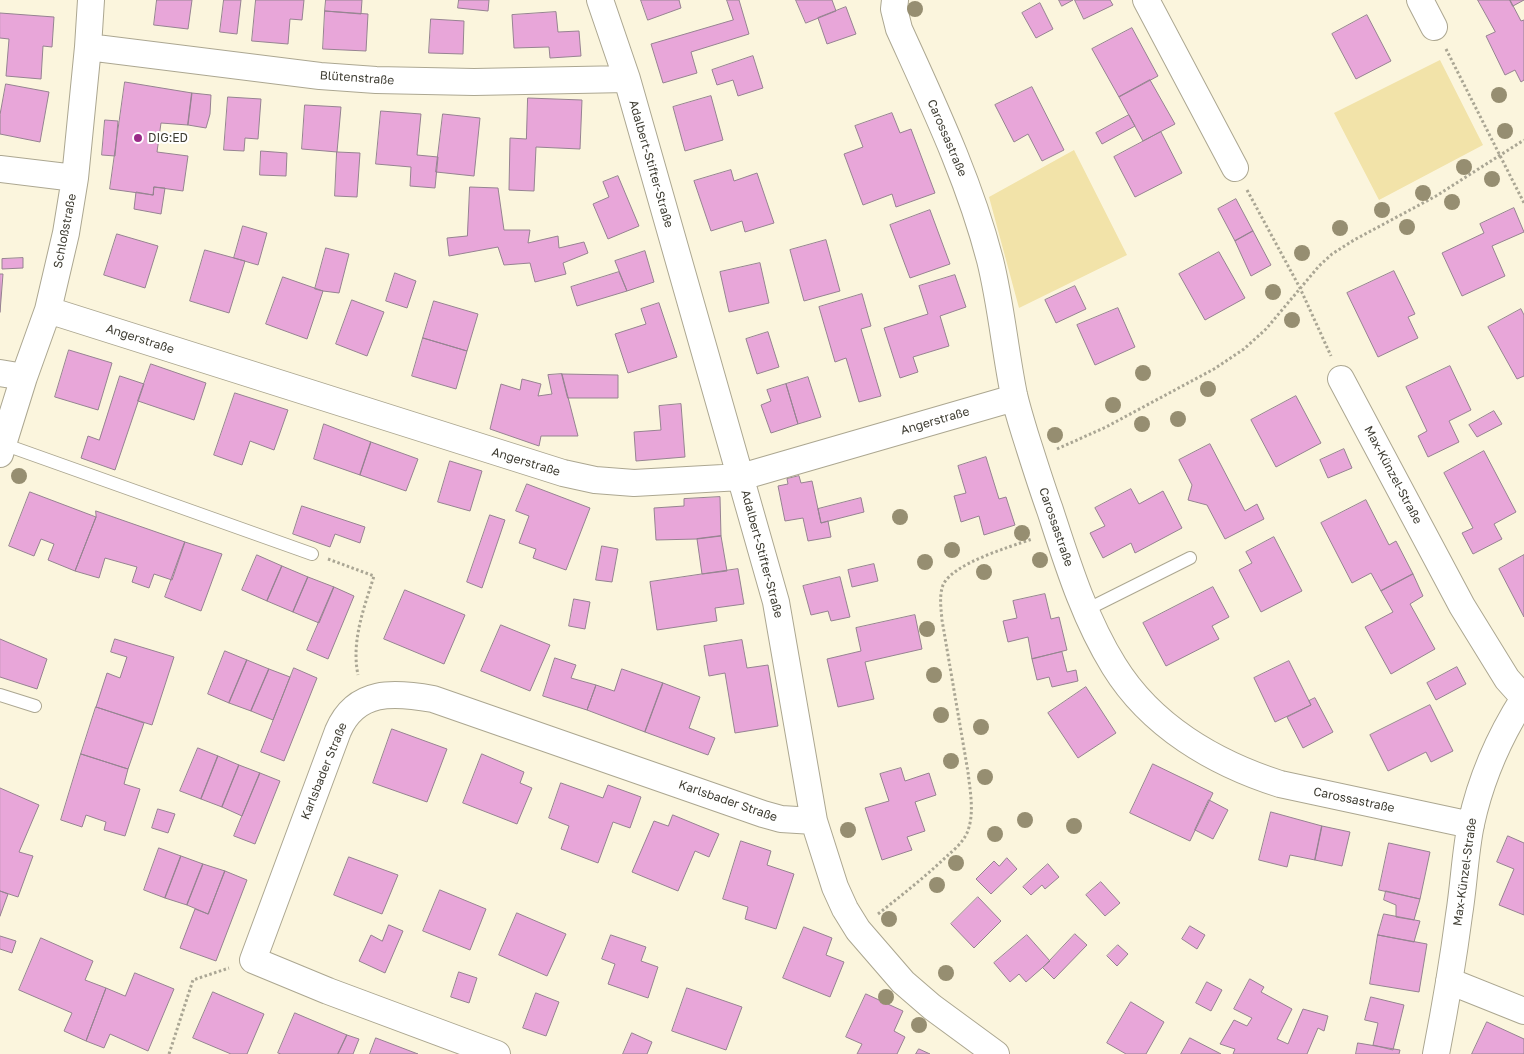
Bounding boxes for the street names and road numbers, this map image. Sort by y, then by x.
street label: Blütenstraße [319,68,395,88]
street label: Carossastraße [924,97,970,179]
street label: Adalbert-Stifter-Straße [626,99,676,229]
street label: Schloßstraße [51,192,79,270]
street label: Angerstraße [104,321,176,357]
street label: Angerstraße [899,404,971,438]
street label: Max-Künzel-Straße [1361,424,1425,526]
street label: Angerstraße [490,445,562,479]
street label: Carossastraße [1036,486,1076,568]
street label: Adalbert-Stifter-Straße [738,488,786,620]
street label: Karlsbader Straße [298,720,350,822]
street label: Karlsbader Straße [677,777,779,825]
street label: Carossastraße [1312,784,1396,816]
street label: Max-Künzel-Straße [1450,817,1480,927]

